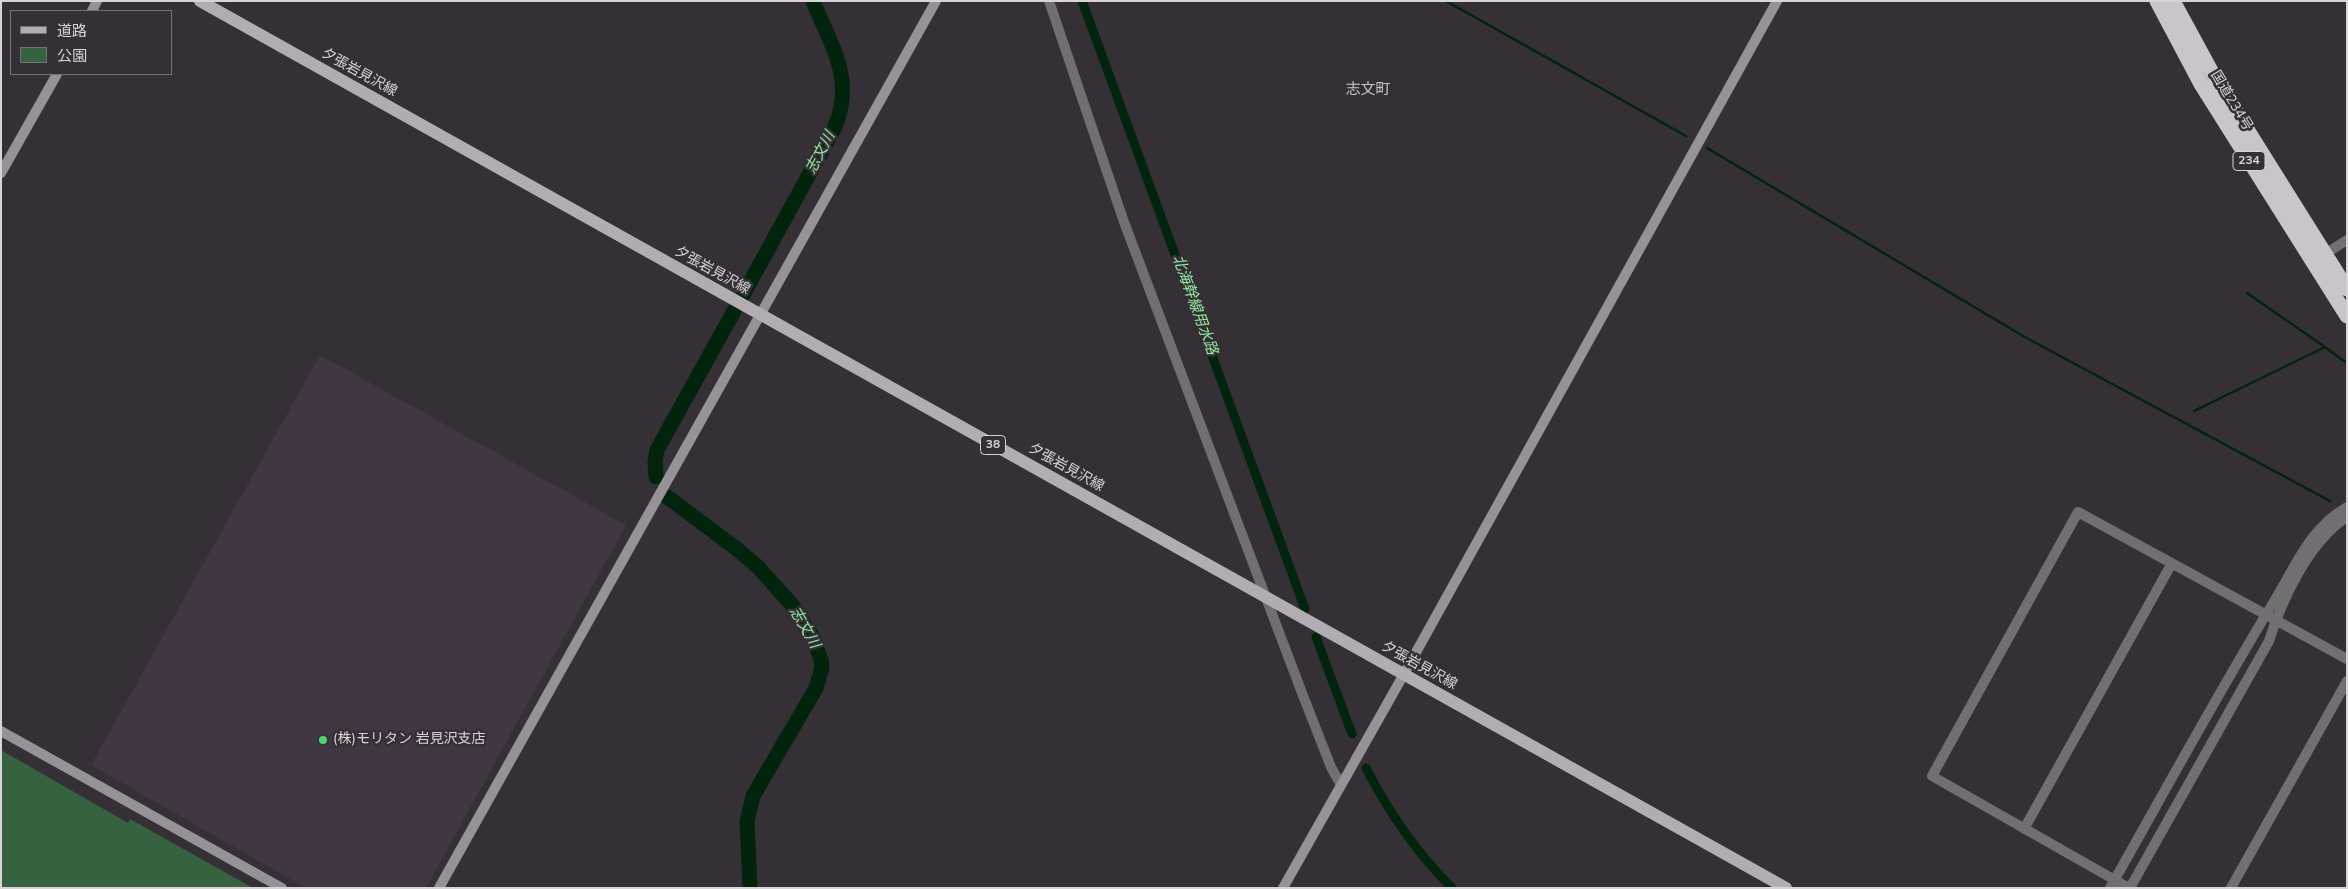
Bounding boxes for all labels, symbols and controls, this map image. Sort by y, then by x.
legend [10,10,172,75]
text: 道路 [57,21,87,41]
street label: 夕張岩見沢線 [318,45,400,101]
text: 公園 [57,46,87,66]
street label: 国道234号 [2206,68,2256,134]
district label: 志文町 [1346,81,1390,99]
water label: 志文川 [802,129,840,177]
road number: 234 [2233,152,2265,170]
street label: 夕張岩見沢線 [671,243,753,299]
water label: 北海幹線用水路 [1168,253,1220,357]
road number: 38 [980,436,1006,454]
street label: 夕張岩見沢線 [1025,440,1107,496]
water label: 志文川 [785,604,823,652]
street label: 夕張岩見沢線 [1378,638,1460,694]
place label: (株)モリタン 岩見沢支店 [333,732,485,748]
marker: (株)モリタン 岩見沢支店 [317,734,329,746]

